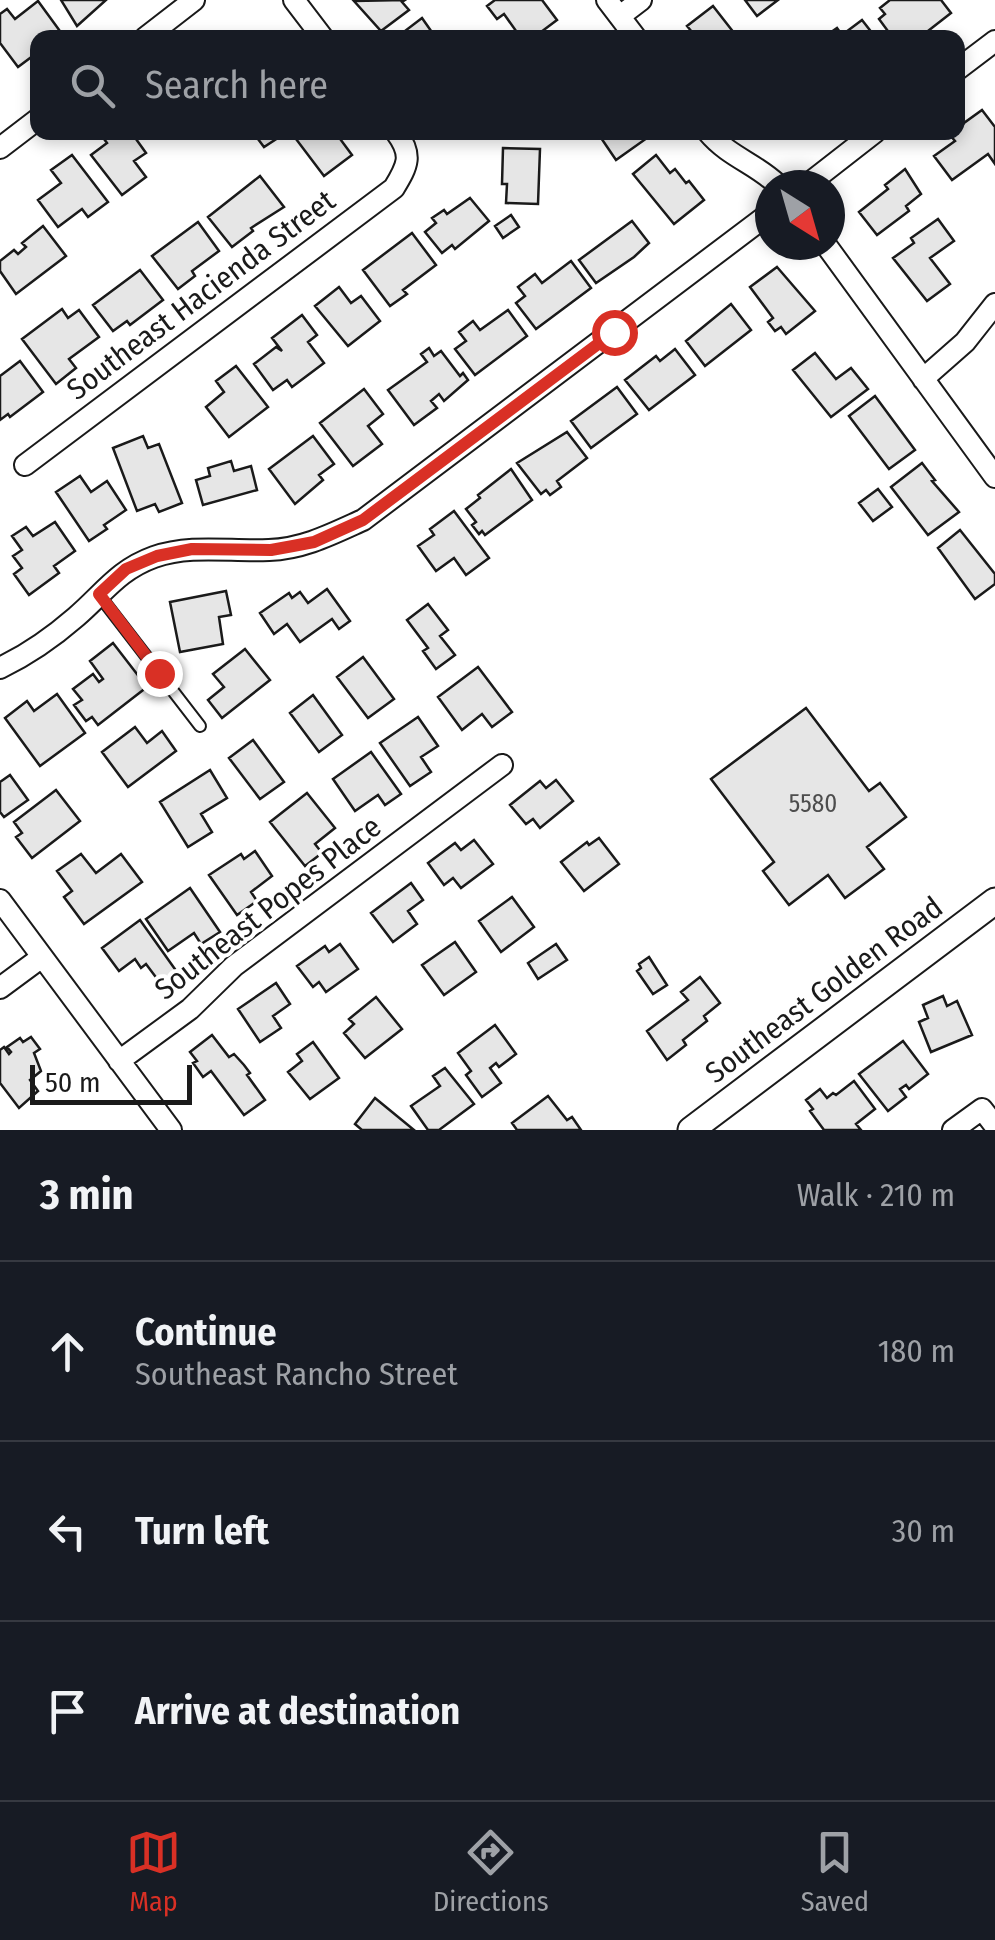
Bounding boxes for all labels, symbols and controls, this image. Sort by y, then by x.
search box [30,30,965,140]
icon: search [65,58,120,113]
text: Search here [145,62,328,108]
north arrow [755,170,845,260]
street label: Southeast Hacienda Street [60,182,342,408]
route start [592,310,638,356]
route end [137,651,183,697]
house number: 5580 [789,789,837,819]
street label: Southeast Popes Place [148,809,388,1007]
street label: Southeast Golden Road [698,889,950,1091]
scale bar [30,1060,192,1104]
text: 50 m [45,1066,101,1099]
text: 3 min [40,1170,134,1220]
text: Walk · 210 m [797,1176,955,1214]
text: Continue [135,1309,276,1355]
icon: ahead [40,1324,95,1379]
text: 180 m [878,1332,955,1370]
text: Southeast Rancho Street [135,1355,458,1393]
icon: left [40,1504,95,1559]
text: Turn left [135,1508,269,1554]
text: 30 m [892,1512,955,1550]
icon: arrive [40,1684,95,1739]
text: Arrive at destination [135,1688,460,1734]
tab: Map [126,1825,181,1918]
tab: Directions [433,1825,549,1918]
tab: Saved [801,1825,869,1918]

